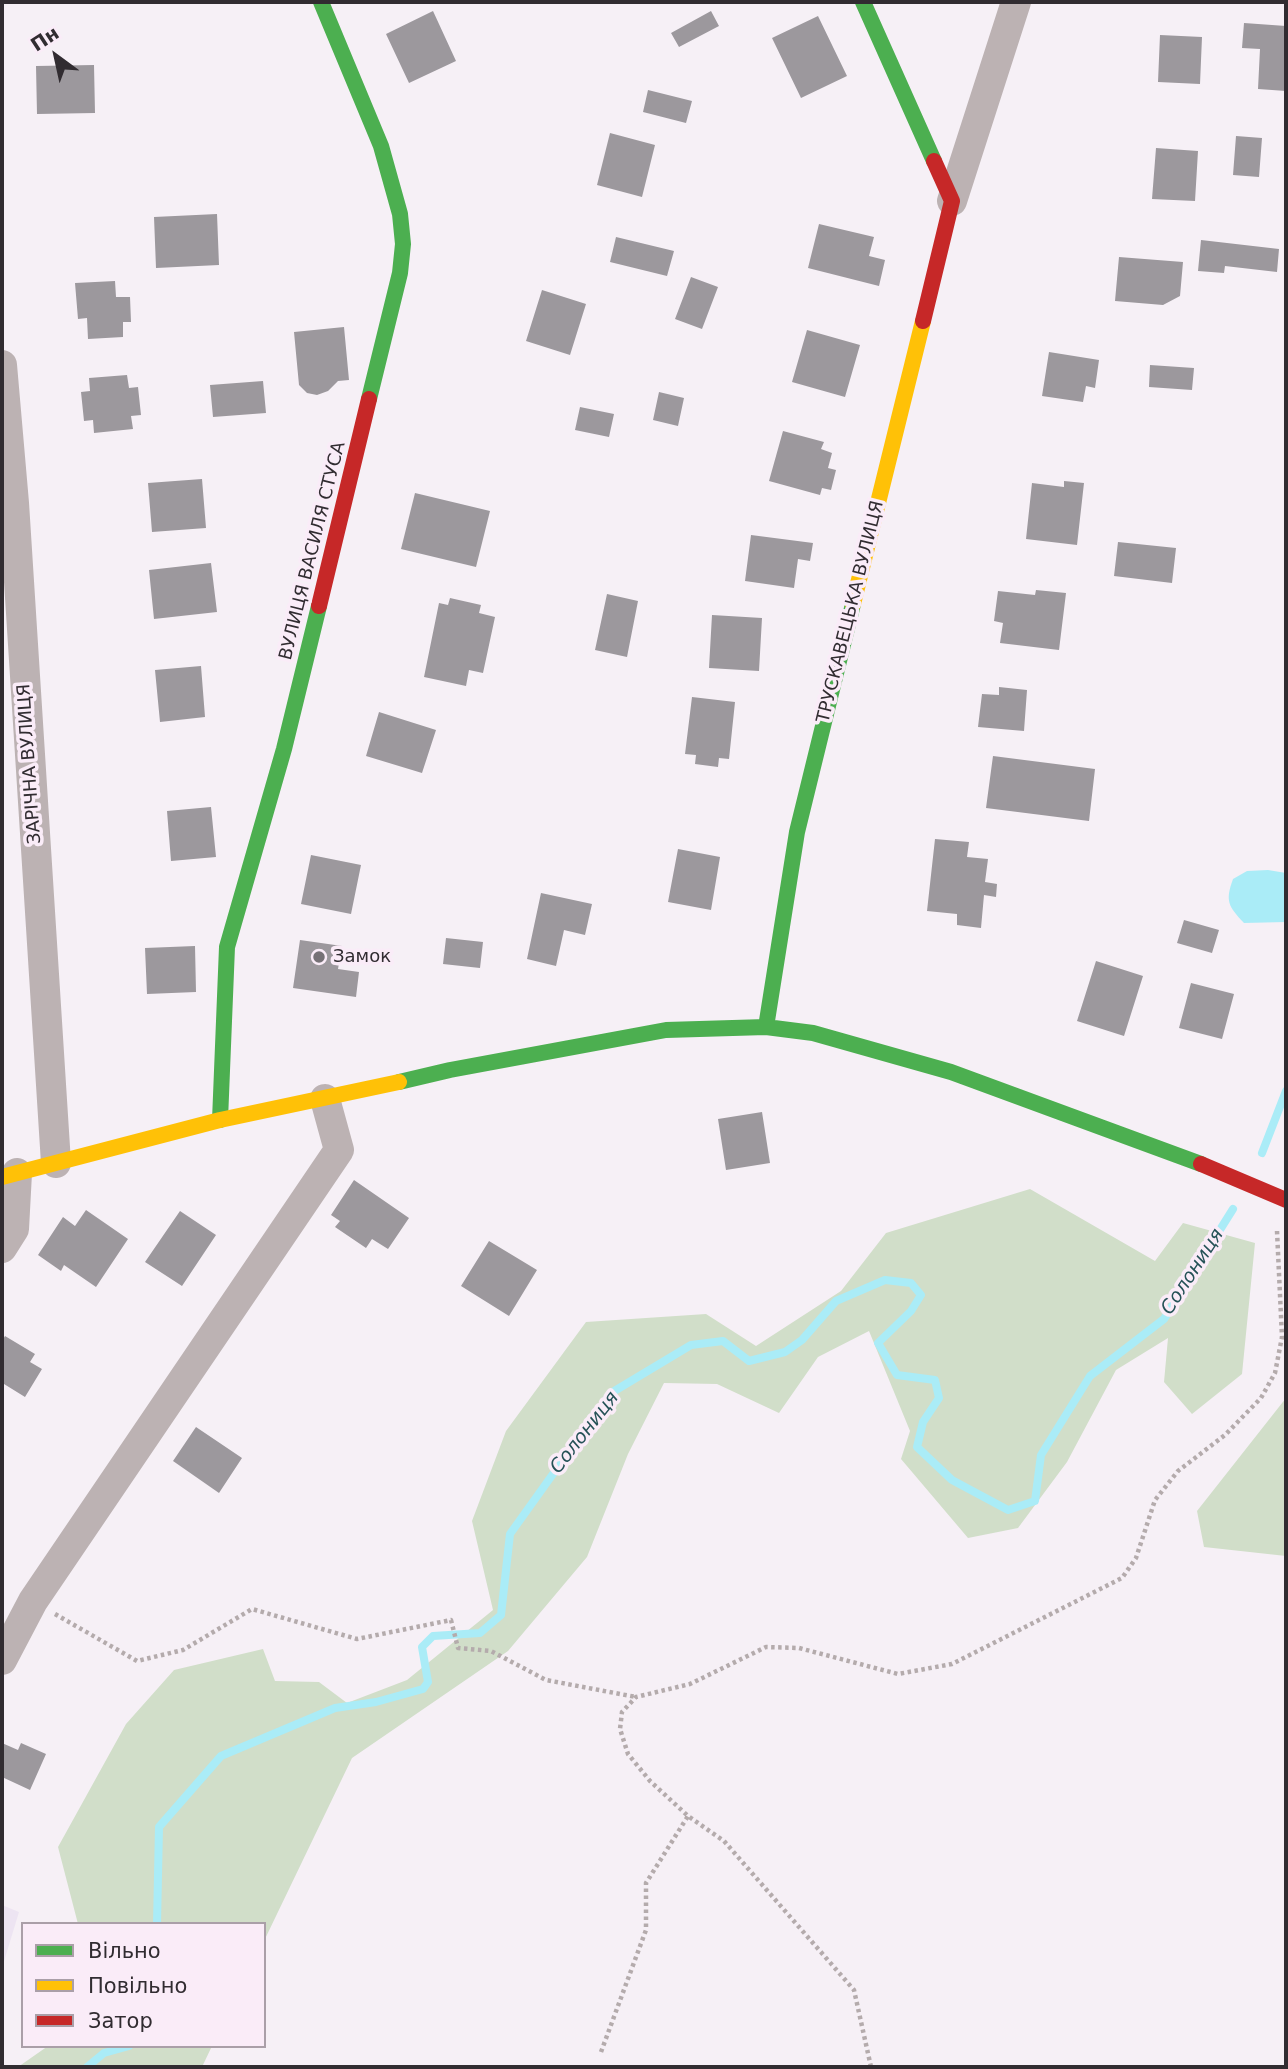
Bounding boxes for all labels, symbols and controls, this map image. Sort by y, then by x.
north arrow [21,21,91,91]
text: Пн [26,21,63,56]
street label: ВУЛИЦЯ ВАСИЛЯ СТУСА [275,440,351,662]
street label: ТРУСКАВЕЦЬКА ВУЛИЦЯ [813,499,889,725]
street label: ЗАРІЧНА ВУЛИЦЯ [14,683,46,845]
place label: Замок [333,946,391,968]
marker: Замок [311,949,327,965]
water label: Солониця [1157,1225,1229,1319]
water label: Солониця [546,1387,624,1479]
legend [21,1922,266,2048]
text: Вільно [88,1939,161,1963]
text: Повільно [88,1974,187,1998]
text: Затор [88,2009,153,2033]

